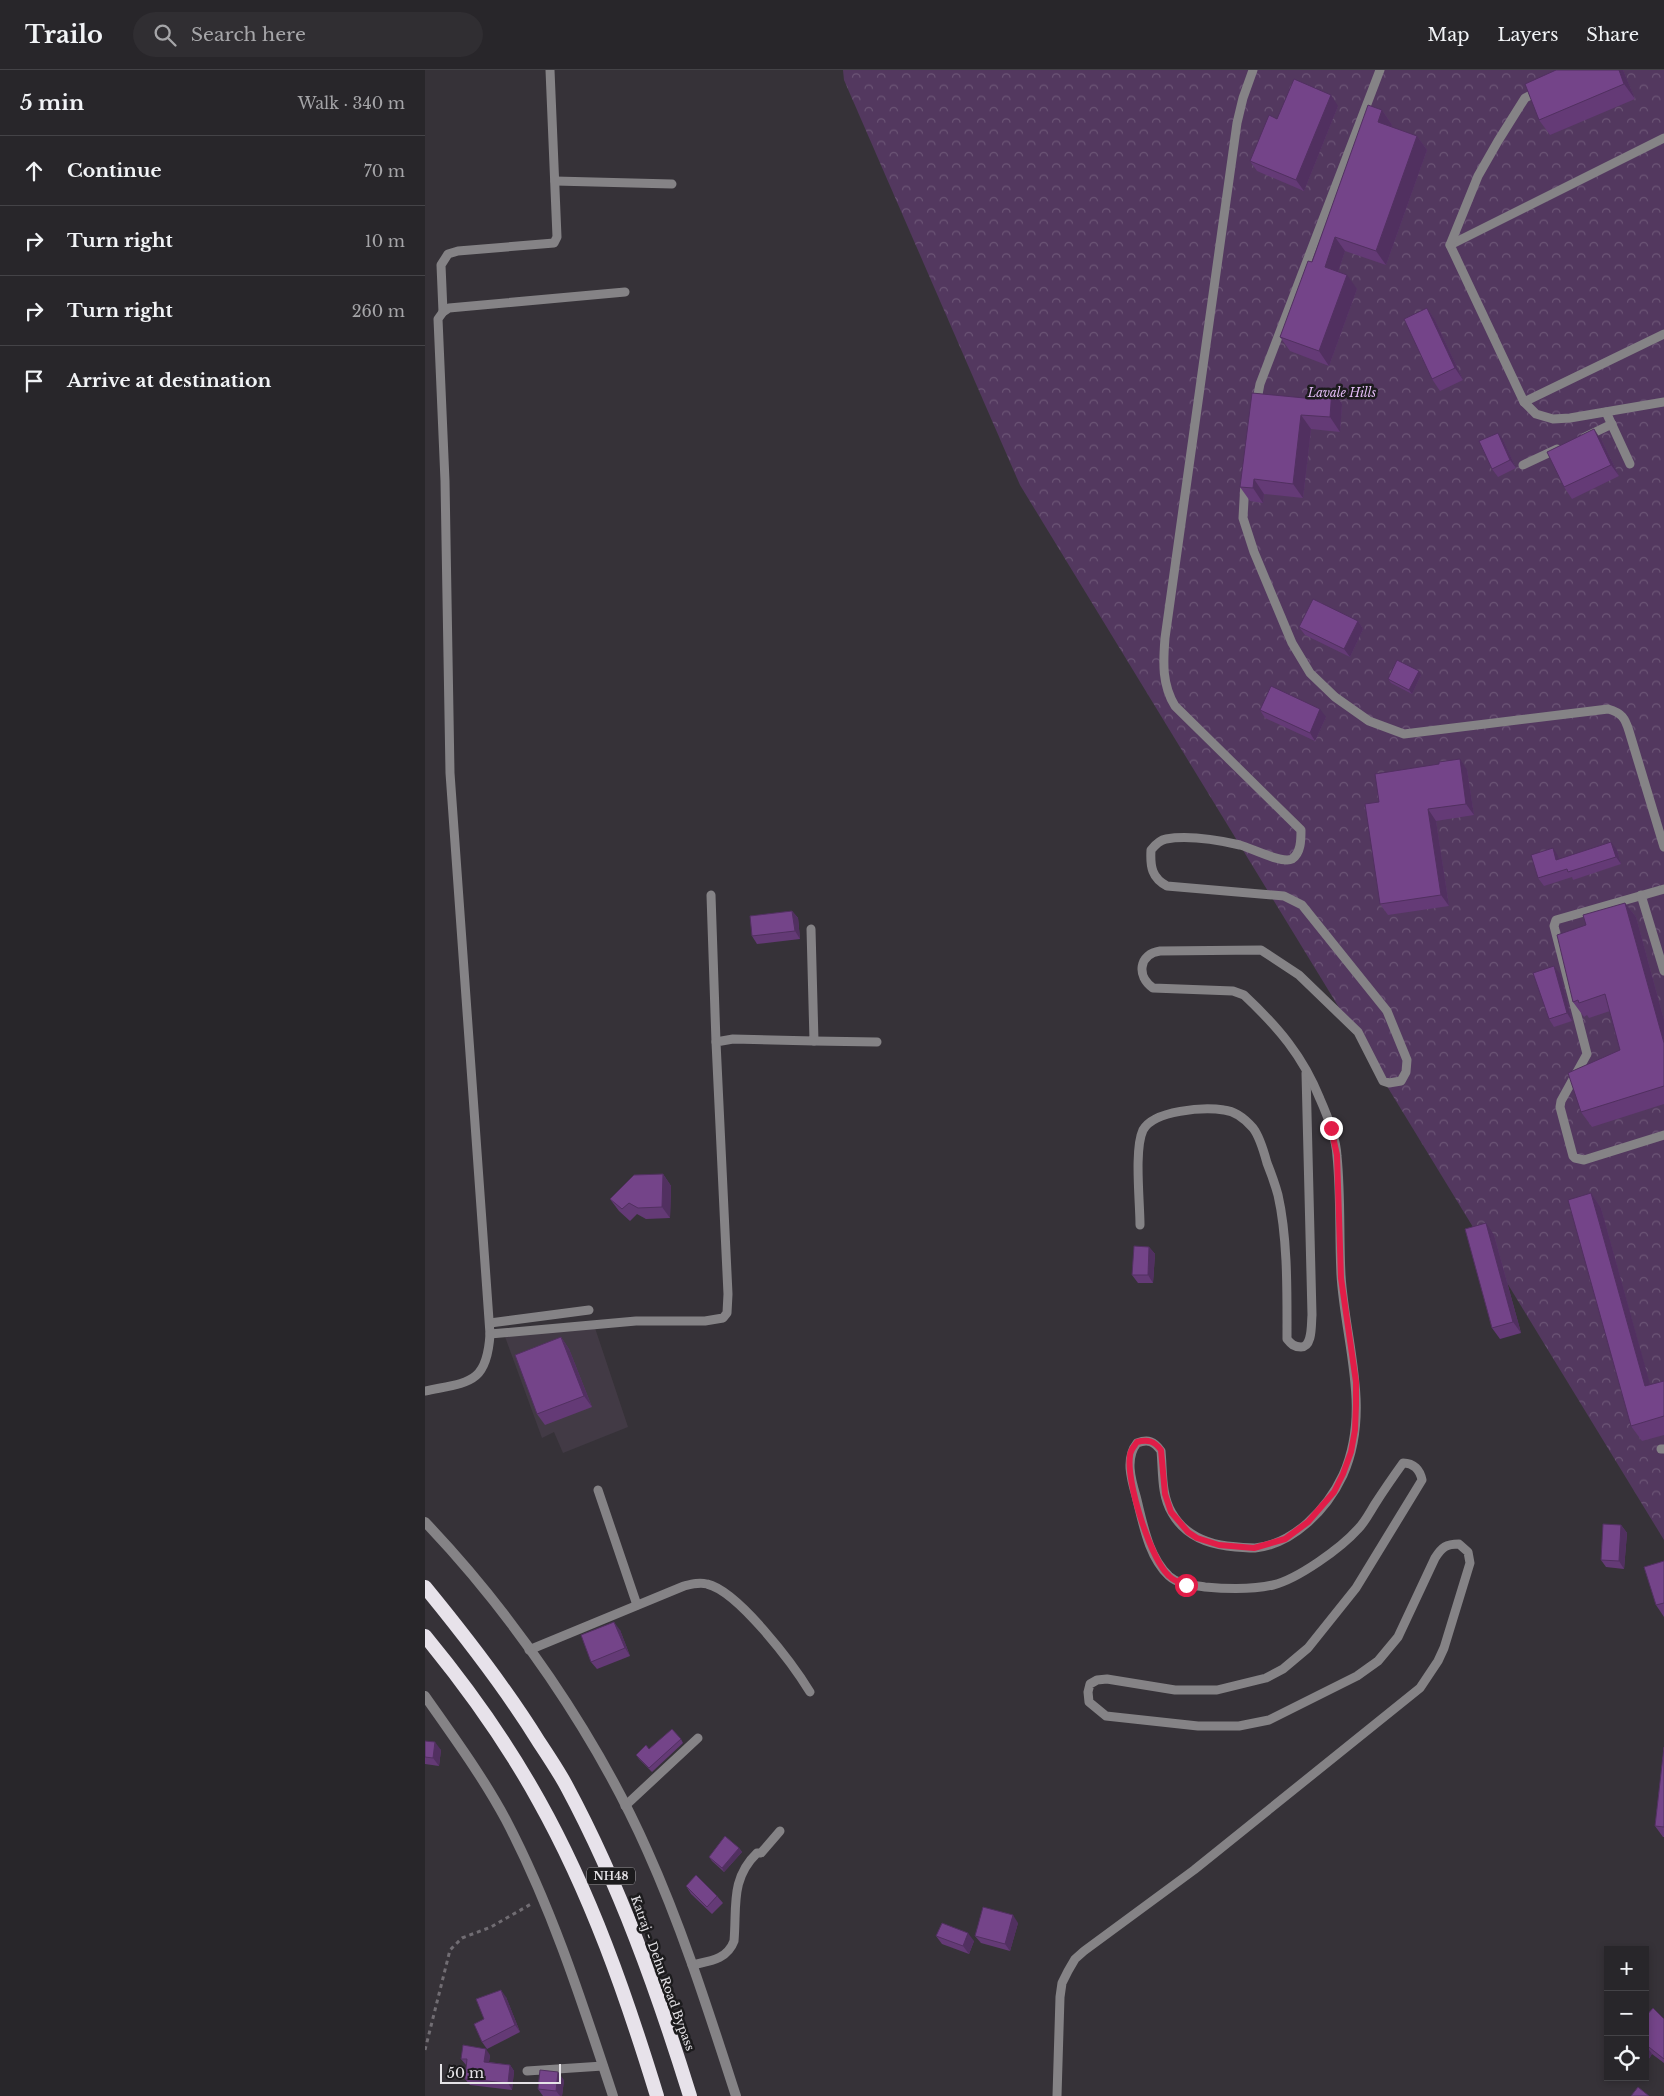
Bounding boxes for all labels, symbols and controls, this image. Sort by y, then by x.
search box [133,12,483,57]
text: Trailo [25,20,103,49]
icon: search [151,21,179,49]
text: Search here [191,23,306,46]
text: Map [1428,24,1469,46]
text: Layers [1497,24,1558,46]
text: Share [1586,24,1639,46]
text: 5 min [20,90,84,116]
text: Walk · 340 m [298,93,405,113]
icon: ahead [20,157,48,185]
text: Continue [67,159,162,182]
text: 70 m [364,161,405,181]
icon: right [20,227,48,255]
text: Turn right [67,229,173,252]
text: 10 m [365,231,405,251]
icon: right [20,297,48,325]
text: Turn right [67,299,173,322]
text: 260 m [352,301,405,321]
icon: arrive [20,367,48,395]
text: Arrive at destination [67,369,271,392]
park label: Lavale Hills [1307,385,1377,400]
route end [1320,1117,1343,1140]
route start [1175,1574,1198,1597]
road number: NH48 [587,1868,635,1884]
street label: Katraj - Dehu Road Bypass [628,1893,698,2053]
map controls [1604,1946,1649,2081]
button: + [1604,1946,1649,1991]
button: − [1604,1991,1649,2036]
button: locate [1604,2036,1649,2081]
scale bar [440,2061,561,2084]
text: 50 m [447,2064,484,2082]

